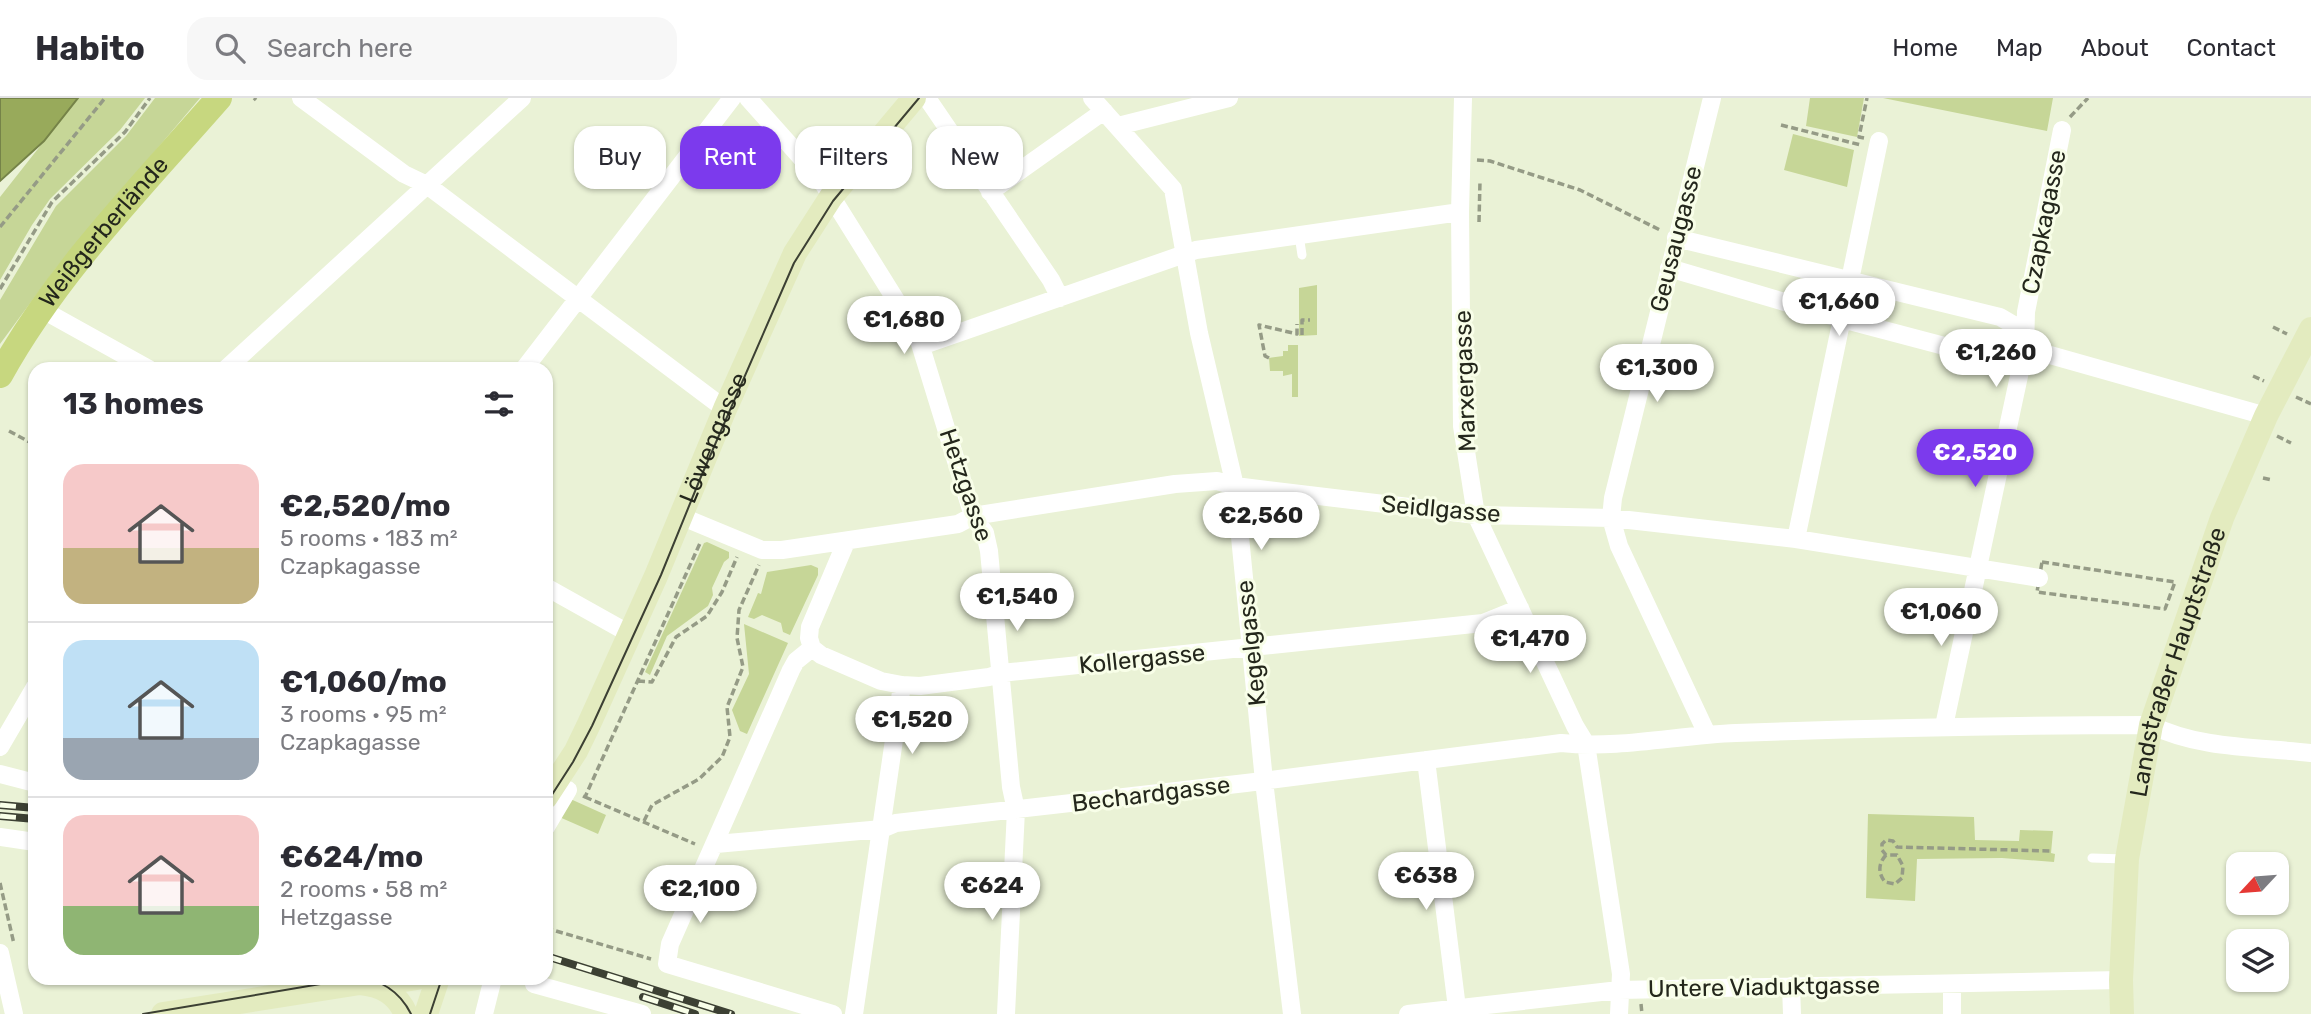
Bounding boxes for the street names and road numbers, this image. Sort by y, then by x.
street label: Czapkagasse [2016,147,2072,297]
street label: Weißgerberlände [33,151,174,313]
street label: Geusaugasse [1644,163,1708,315]
street label: Marxergasse [1449,310,1481,452]
street label: Löwengasse [674,368,754,507]
street label: Hetzgasse [934,425,998,545]
street label: Seidlgasse [1380,490,1502,528]
street label: Landstraßer Hauptstraße [2124,523,2232,799]
street label: Kegelgasse [1230,579,1272,707]
street label: Kollergasse [1077,638,1207,680]
street label: Bechardgasse [1070,770,1232,818]
street label: Untere Viaduktgasse [1648,971,1880,1003]

